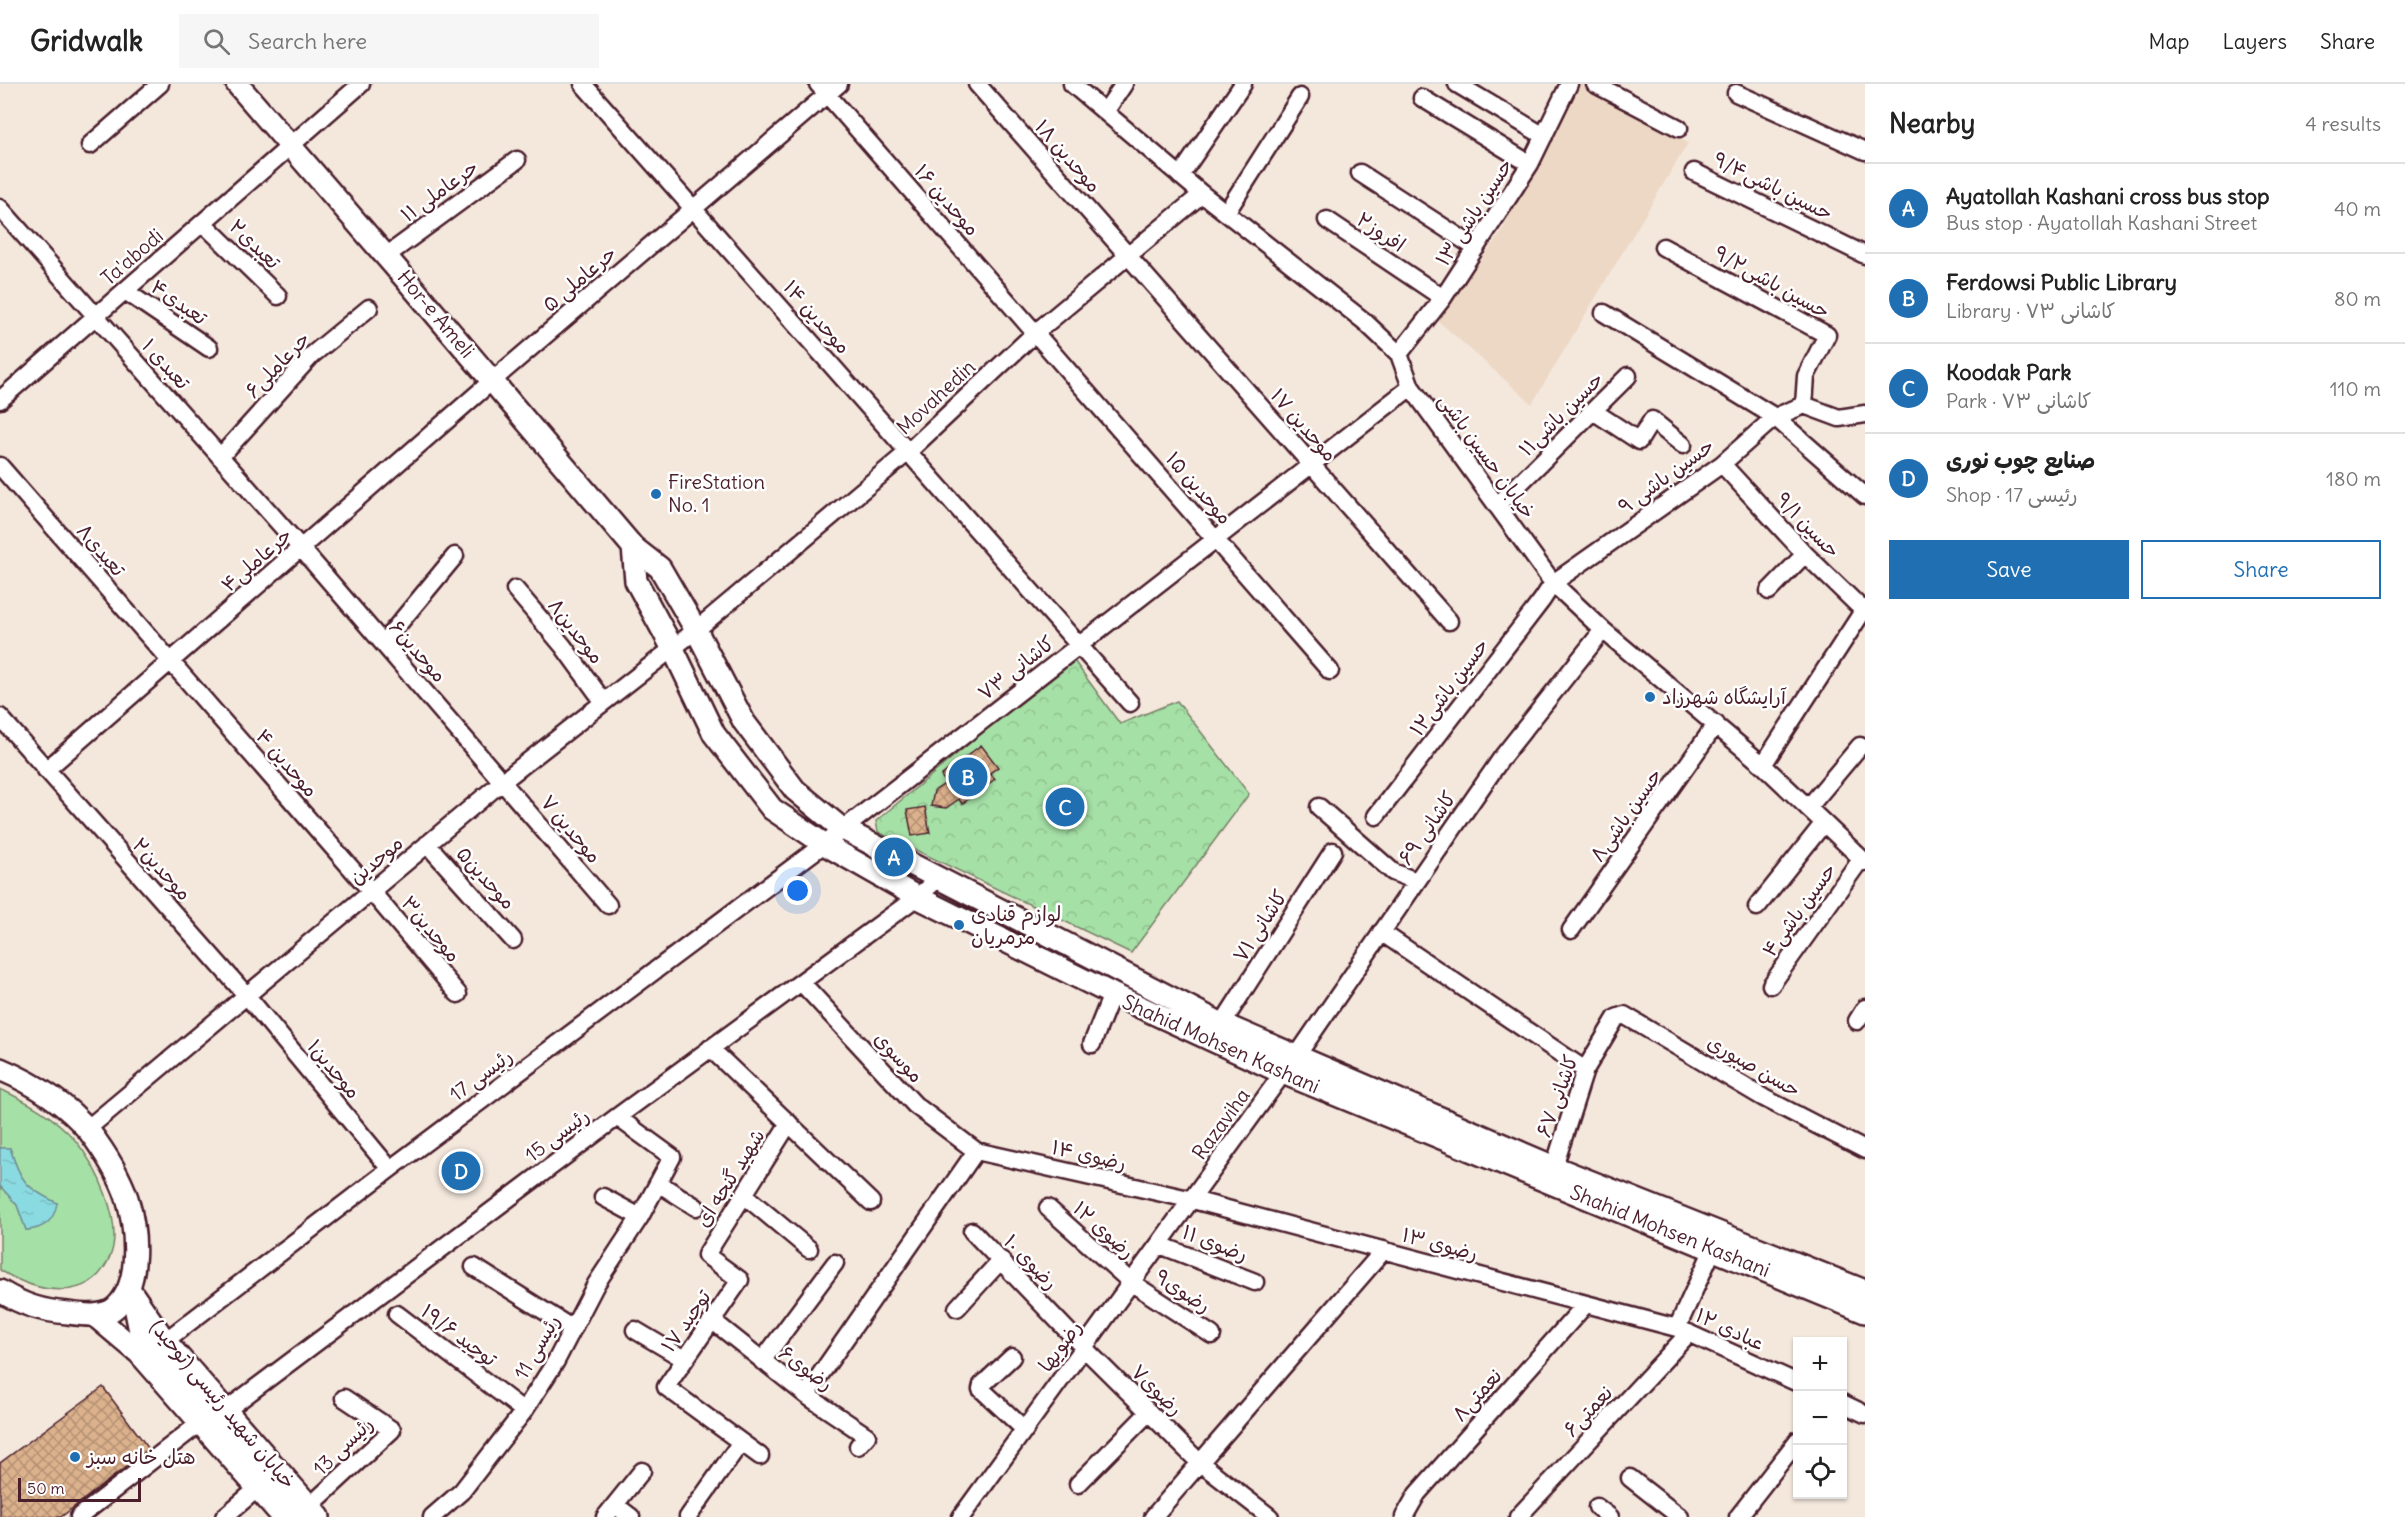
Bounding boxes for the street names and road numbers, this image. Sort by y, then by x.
street label: موحدین ۱۸ [1030,114,1107,197]
street label: حسین باشی۹/۴ [1709,146,1837,226]
street label: حسین باشی ۱۳ [1430,153,1518,271]
street label: حرعاملی ۱۱ [395,154,483,228]
street label: موحدین ۱۶ [909,159,985,241]
street label: افروز۲ [1352,206,1410,257]
street label: تعبدی۲ [225,213,286,274]
street label: Ta'abodi [96,223,168,290]
street label: حسین باشی۹/۲ [1710,240,1834,324]
street label: حرعاملی ۵ [537,241,621,317]
street label: Hor-e Ameli [392,265,480,363]
street label: تعبدی۴ [146,273,212,330]
street label: موحدین ۱۴ [779,275,856,359]
street label: حرعاملی۶ [239,327,315,403]
street label: تعبدی ۱ [137,333,196,394]
street label: Movahedin [891,354,980,439]
street label: حسین باشی۱۱ [1513,366,1609,462]
street label: موحدین ۱۷ [1266,383,1343,466]
street label: خیابان حسین باشی [1433,388,1541,524]
street label: حسین باشی ۹ [1613,433,1719,519]
street label: موحدین ۱۵ [1161,446,1238,529]
street label: حسین ۹/۱ [1771,487,1846,563]
street label: تعبدی۸ [72,518,131,581]
street label: حرعاملی۴ [216,522,296,598]
street label: موحدین۸ [543,593,610,669]
street label: موحدین۶ [384,614,452,687]
street label: کاشانی ۷۳ [973,630,1059,706]
street label: حسین باشی۱۲ [1404,633,1494,741]
street label: موحدین ۴ [251,723,324,802]
street label: حسین باشی۸ [1584,763,1668,867]
street label: کاشانی ۶۹ [1392,786,1462,870]
street label: موحدین ۷ [536,789,607,868]
street label: موحدین [344,830,408,889]
street label: موحدین۲ [128,832,197,905]
street label: موحدین۵ [452,841,521,914]
street label: حسین باشی۴ [1756,858,1842,962]
street label: کاشانی ۷۱ [1227,885,1293,967]
street label: موحدین۳ [396,890,466,967]
street label: Shahid Mohsen Kashani [1119,989,1324,1098]
street label: موسوی [869,1026,929,1088]
street label: حسن صبوری [1703,1029,1805,1102]
street label: موحدین۱ [302,1034,366,1103]
street label: رئیسی 17 [444,1043,518,1107]
street label: کاشانی ۶۷ [1530,1051,1584,1141]
street label: Razaviha [1186,1083,1255,1164]
street label: رئیسی 15 [520,1102,594,1168]
street label: شهید گنجه ای [690,1124,770,1231]
street label: رضوی ۱۴ [1049,1134,1129,1175]
street label: Shahid Mohsen Kashani [1567,1179,1774,1282]
street label: رضوی ۱۲ [1068,1195,1140,1264]
street label: رضوی ۱۱ [1179,1219,1252,1266]
street label: رضوی ۱۳ [1400,1221,1481,1266]
street label: رضوی ۱۰ [999,1229,1064,1295]
street label: رضوی۹ [1151,1263,1216,1318]
street label: توحید ۱۷ [655,1285,716,1357]
street label: توحید ۱۹/۶ [417,1298,502,1371]
street label: عبادی ۱۲ [1692,1302,1768,1355]
street label: رئیسی 11 [508,1310,566,1384]
street label: خیابان شهید رئیسی (توحید) [145,1314,301,1494]
street label: رضویها [1032,1315,1087,1376]
street label: رضوی۶ [774,1340,838,1396]
street label: رضوی۷ [1126,1359,1188,1421]
street label: نعمتی۸ [1446,1363,1508,1427]
street label: نعمتی۶ [1558,1380,1618,1442]
street label: رئیسی 13 [307,1411,379,1481]

